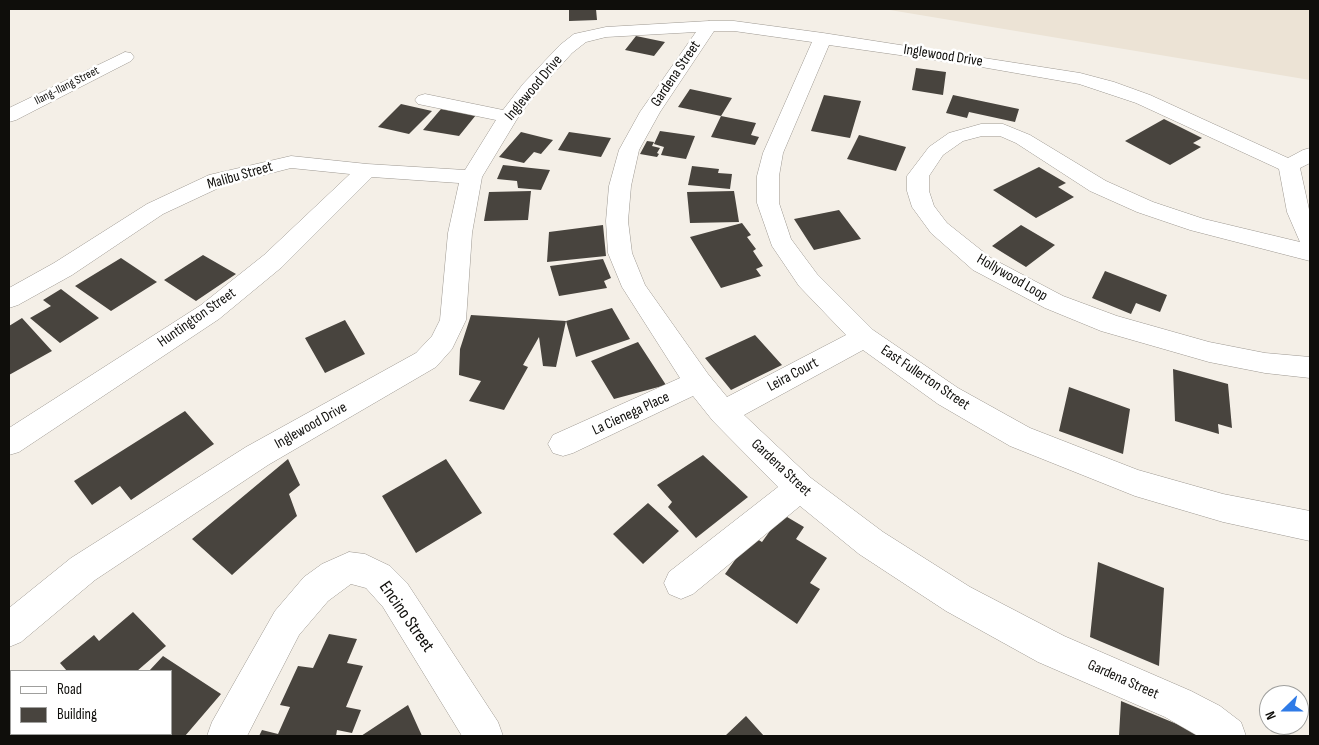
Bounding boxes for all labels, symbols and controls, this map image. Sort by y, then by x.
street label: Gardena Street [647,38,705,110]
street label: Inglewood Drive [902,41,984,71]
street label: Inglewood Drive [501,52,567,124]
street label: Ilang-Ilang Street [32,64,102,108]
street label: Malibu Street [205,158,275,194]
street label: Hollywood Loop [973,251,1051,305]
street label: Huntington Street [154,284,240,352]
street label: East Fullerton Street [877,342,973,414]
street label: Leira Court [764,354,822,396]
street label: La Cienega Place [590,388,672,440]
street label: Inglewood Drive [272,399,350,453]
street label: Gardena Street [747,436,815,500]
street label: Encino Street [374,577,438,657]
street label: Gardena Street [1085,656,1161,704]
legend [10,670,172,735]
text: Road [57,680,82,699]
north arrow [1259,685,1309,735]
text: Building [57,705,97,724]
text: N [1261,709,1280,722]

